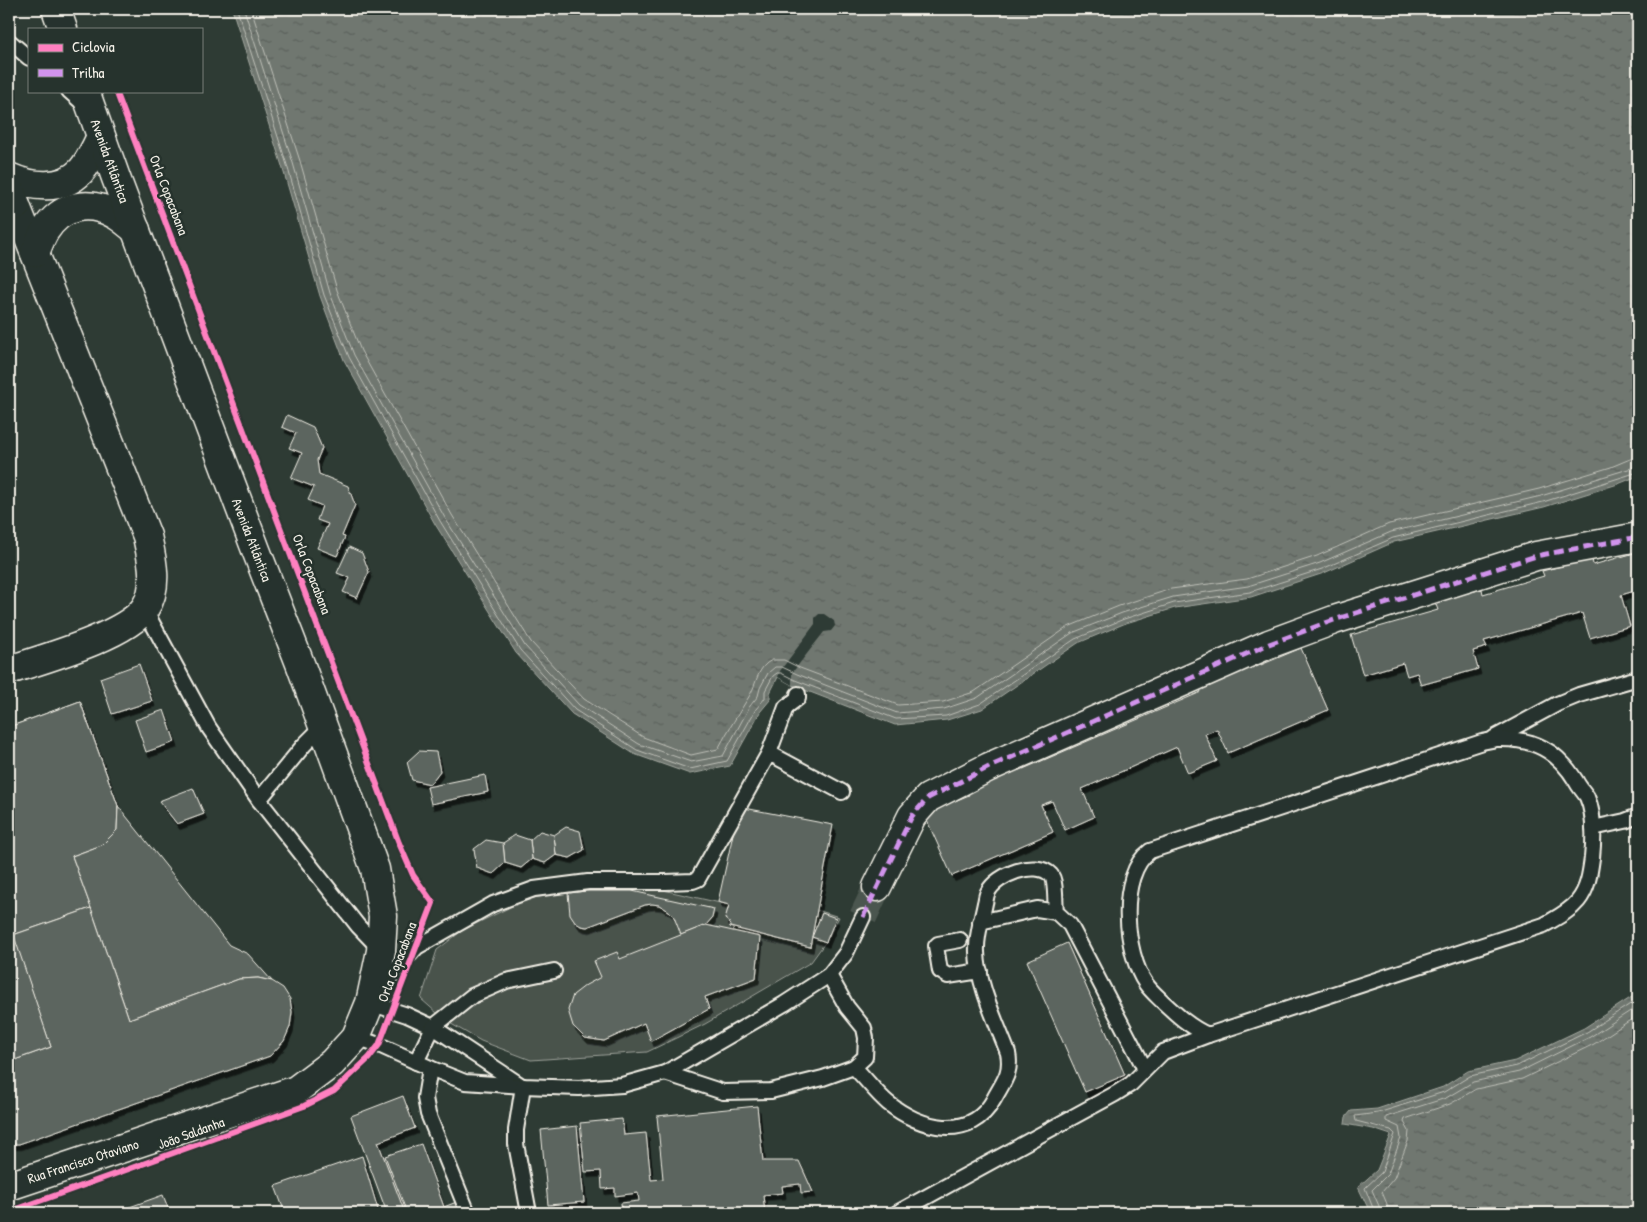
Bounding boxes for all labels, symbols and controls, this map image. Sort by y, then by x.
legend [28,28,202,92]
text: Ciclovia [72,36,115,57]
text: Trilha [72,62,104,83]
street label: Avenida Atlântica [87,116,135,206]
street label: Orla Copacabana [145,152,194,238]
street label: Avenida Atlântica [228,495,277,585]
street label: Orla Copacabana [288,531,337,617]
street label: Orla Copacabana [373,919,422,1005]
street label: João Saldanha [155,1112,227,1153]
street label: Rua Francisco Otaviano [25,1134,141,1187]

